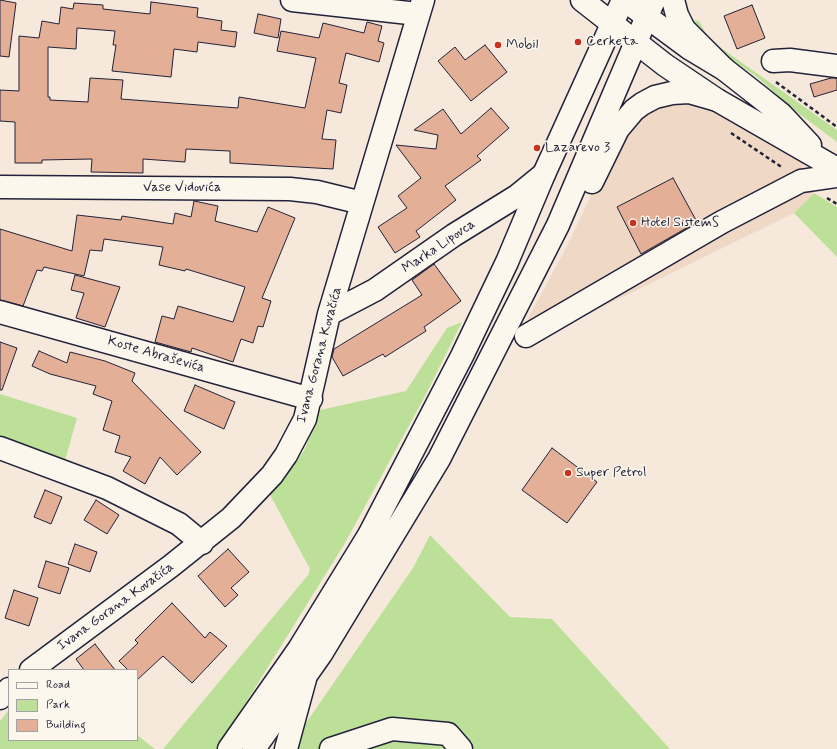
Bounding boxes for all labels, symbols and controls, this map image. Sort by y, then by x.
place label: Cerketa [586,34,638,50]
place label: Mobil [506,37,538,53]
marker: Cerketa [573,37,583,47]
marker: Mobil [493,40,503,50]
place label: Lazarevo 3 [545,140,610,156]
marker: Lazarevo 3 [532,143,542,153]
street label: Vase Vidovića [143,180,221,196]
place label: Hotel SistemS [641,215,719,231]
street label: Marka Lipovca [399,216,479,278]
marker: Hotel SistemS [628,218,638,228]
street label: Ivana Gorana Kovačića [294,285,346,425]
street label: Koste Abraševića [105,333,207,377]
place label: Super Petrol [576,465,646,481]
marker: Super Petrol [563,468,573,478]
street label: Ivana Gorana Kovačića [54,559,178,655]
legend [8,669,138,741]
text: Road [46,677,70,693]
text: Park [46,697,70,713]
text: Building [46,717,86,733]

